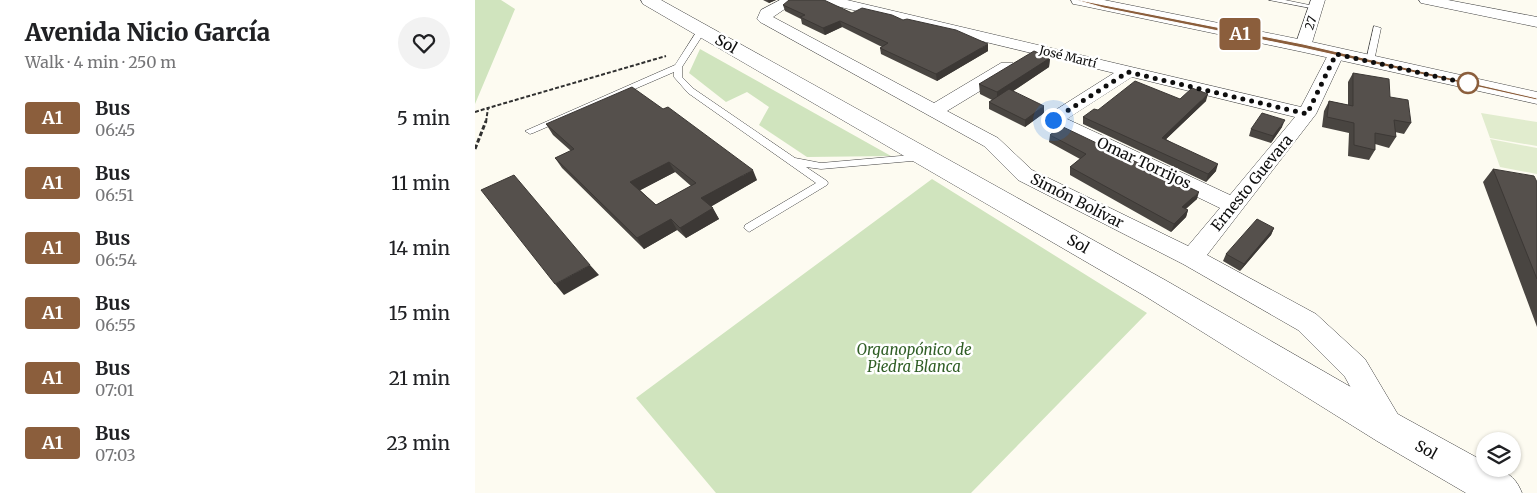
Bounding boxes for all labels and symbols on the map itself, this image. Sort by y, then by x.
street label: 27 [1301,14,1320,32]
line badge: A1 [1217,18,1263,50]
street label: Sol [712,30,741,58]
street label: José Martí [1037,42,1099,71]
unlabelled marker [1457,72,1479,94]
your location [1041,108,1066,133]
street label: Ernesto Guevara [1207,131,1296,235]
street label: Omar Torrijos [1094,132,1194,193]
street label: Simón Bolívar [1027,169,1127,232]
street label: Sol [1064,230,1093,258]
park label: Organopónico de Piedra Blanca [856,340,972,376]
street label: Sol [1412,436,1441,463]

